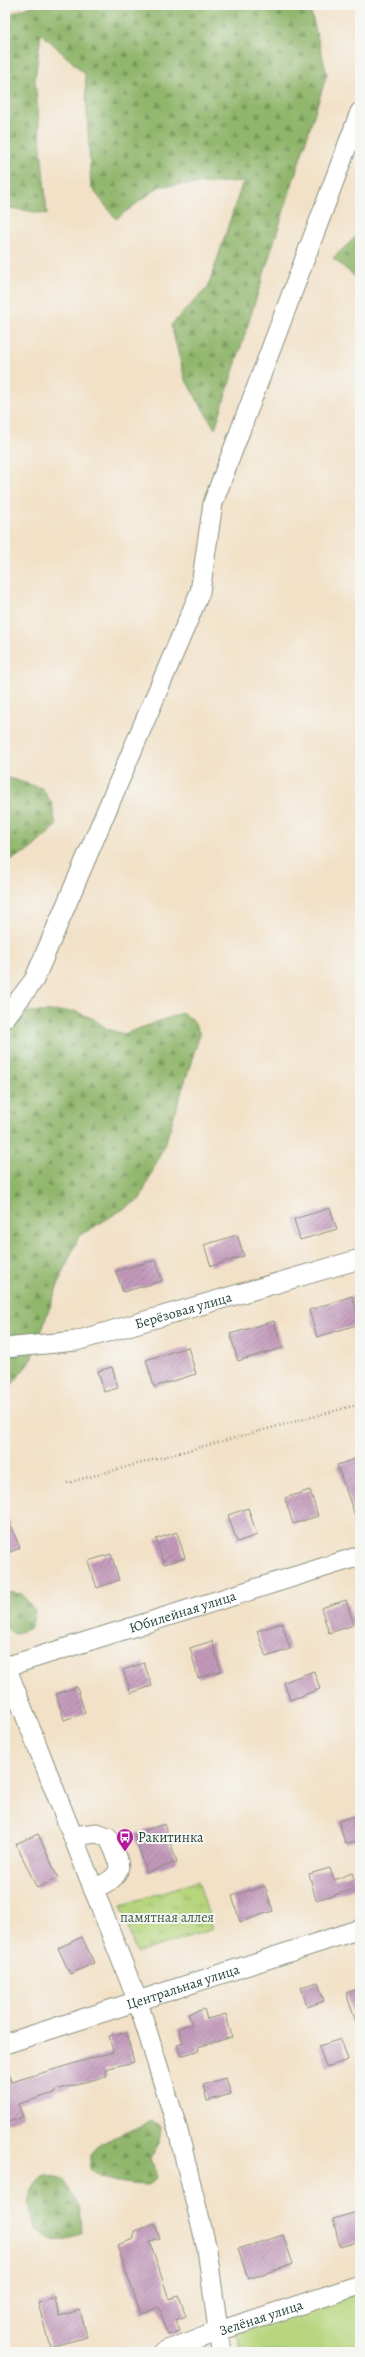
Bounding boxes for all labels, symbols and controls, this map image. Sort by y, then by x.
street label: Берёзовая улица [133,1287,235,1333]
street label: Юбилейная улица [127,1586,239,1637]
bus stop icon: Ракитинка [115,1827,135,1852]
place label: Ракитинка [138,1828,204,1847]
park label: памятная аллея [120,1908,214,1927]
street label: Центральная улица [124,1959,242,2014]
street label: Зелёная улица [217,2295,306,2340]

